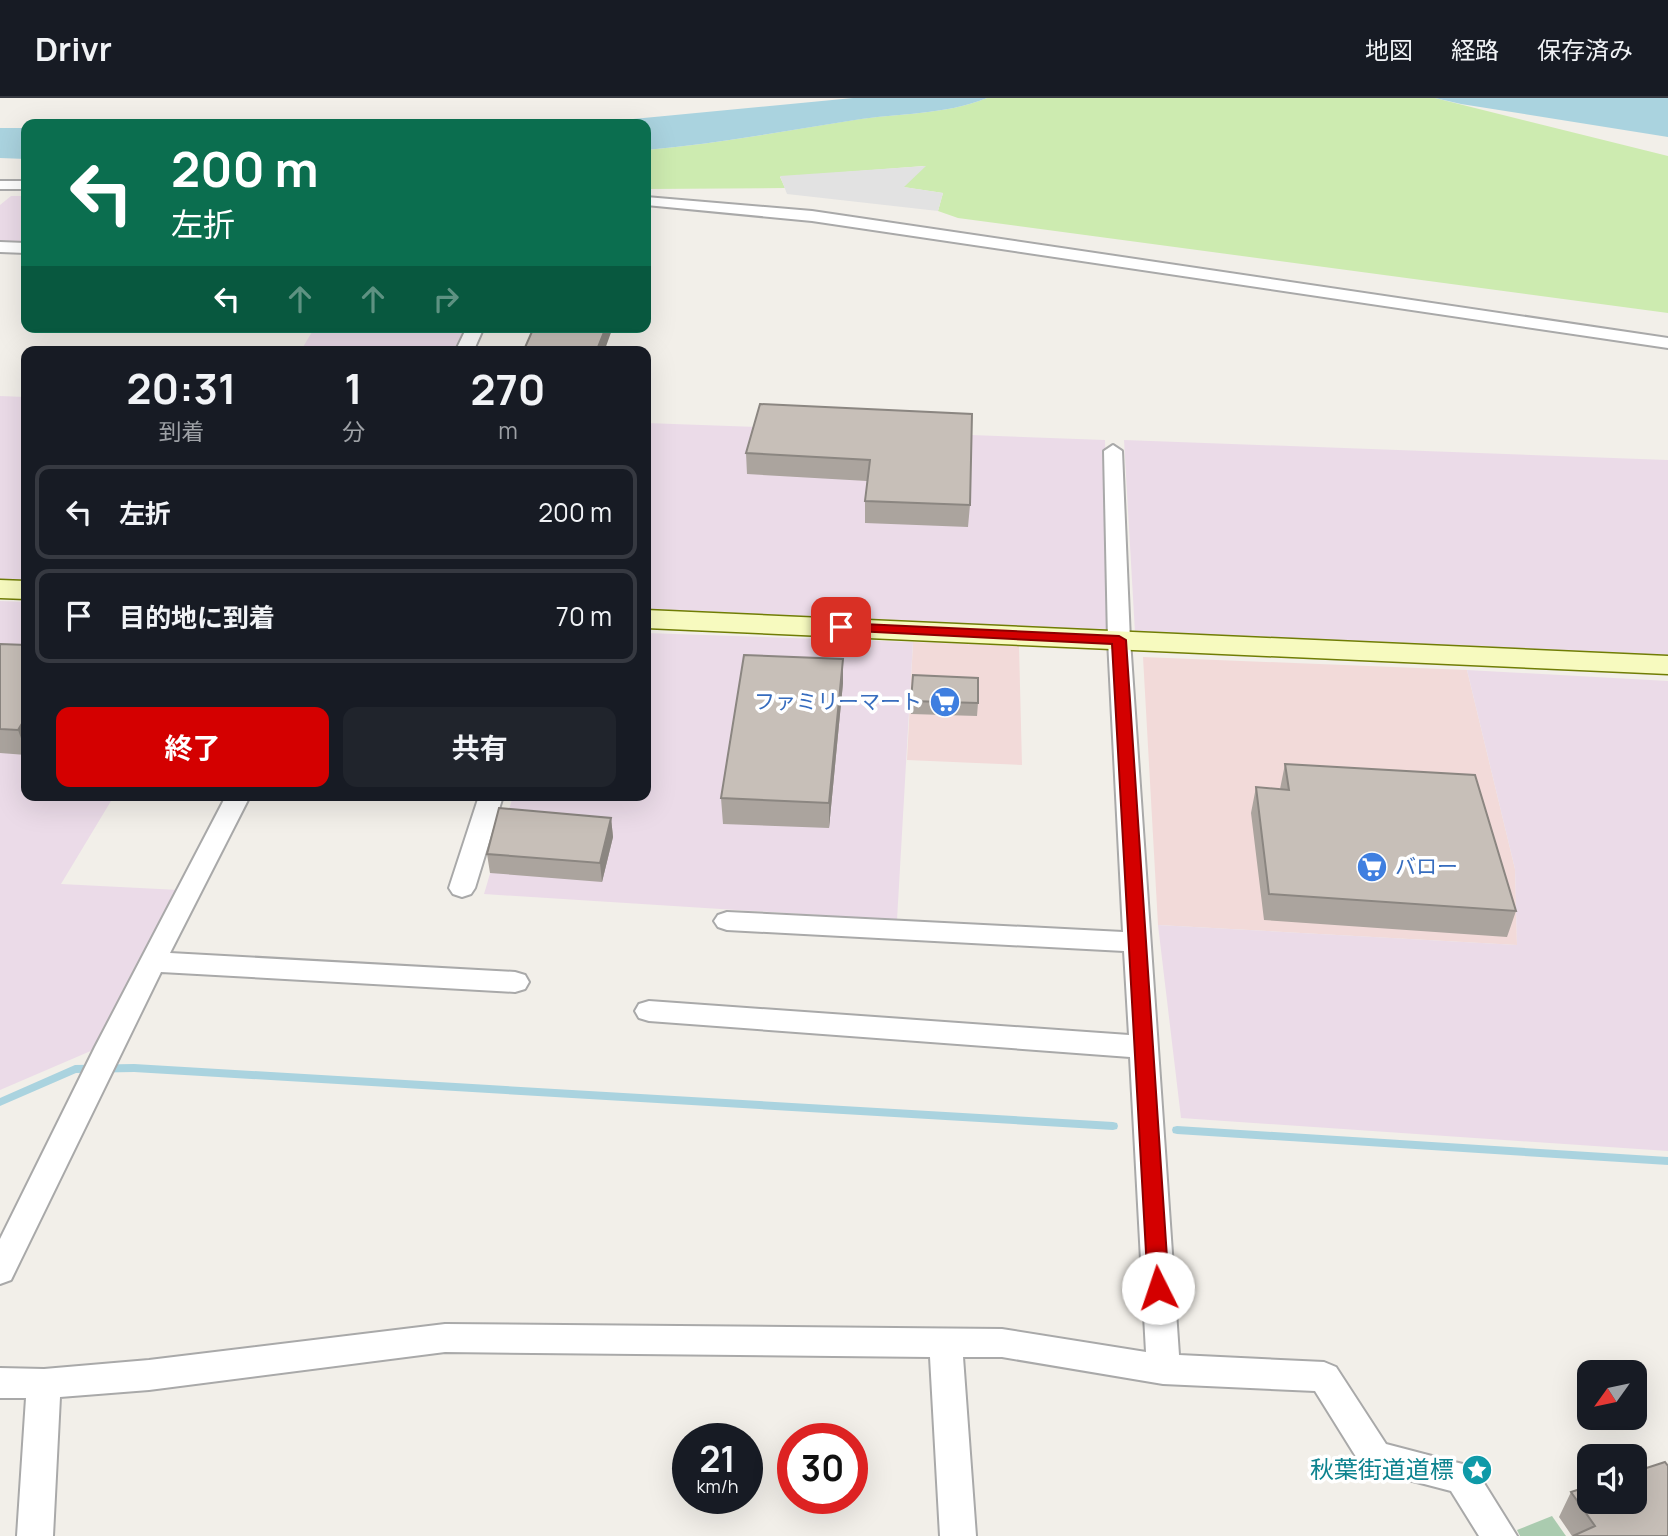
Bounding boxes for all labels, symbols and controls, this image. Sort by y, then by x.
text: Drivr [35,26,112,71]
text: 地図 [1365,33,1413,66]
text: 経路 [1451,33,1499,66]
text: 保存済み [1537,33,1633,66]
text: 200 m [171,135,319,202]
icon: left [56,147,147,238]
text: 左折 [171,202,235,246]
icon: left [208,280,246,318]
icon: ahead [281,280,319,318]
icon: ahead [354,280,392,318]
icon: right [427,280,465,318]
text: 20:31 [127,359,236,417]
text: 1 [344,359,363,417]
text: 270 [470,360,545,418]
text: m [498,414,518,446]
text: 到着 [158,415,204,447]
text: 分 [342,415,365,447]
icon: left [60,493,98,531]
text: 200 m [538,494,612,530]
text: 左折 [119,495,171,531]
icon: arrive [60,597,98,635]
pin [811,597,871,657]
text: 70 m [556,598,612,634]
text: 目的地に到着 [119,599,275,635]
icon: arrive [822,608,860,646]
supermarket icon: ファミリーマート [928,685,962,719]
place label: ファミリーマート [754,687,922,715]
button: 終了 [56,707,329,787]
button: 共有 [343,707,616,787]
supermarket icon: バロー [1355,850,1389,884]
place label: バロー [1395,852,1458,880]
position arrow [1121,1251,1195,1325]
north arrow [1577,1360,1647,1430]
map controls [1577,1360,1647,1514]
speed limit sign: 30 [777,1423,868,1514]
text: 21 [699,1435,736,1483]
button: sound [1577,1444,1647,1514]
place label: 秋葉街道道標 [1310,1452,1454,1485]
place icon: 秋葉街道道標 [1460,1453,1494,1487]
text: km/h [697,1474,738,1498]

